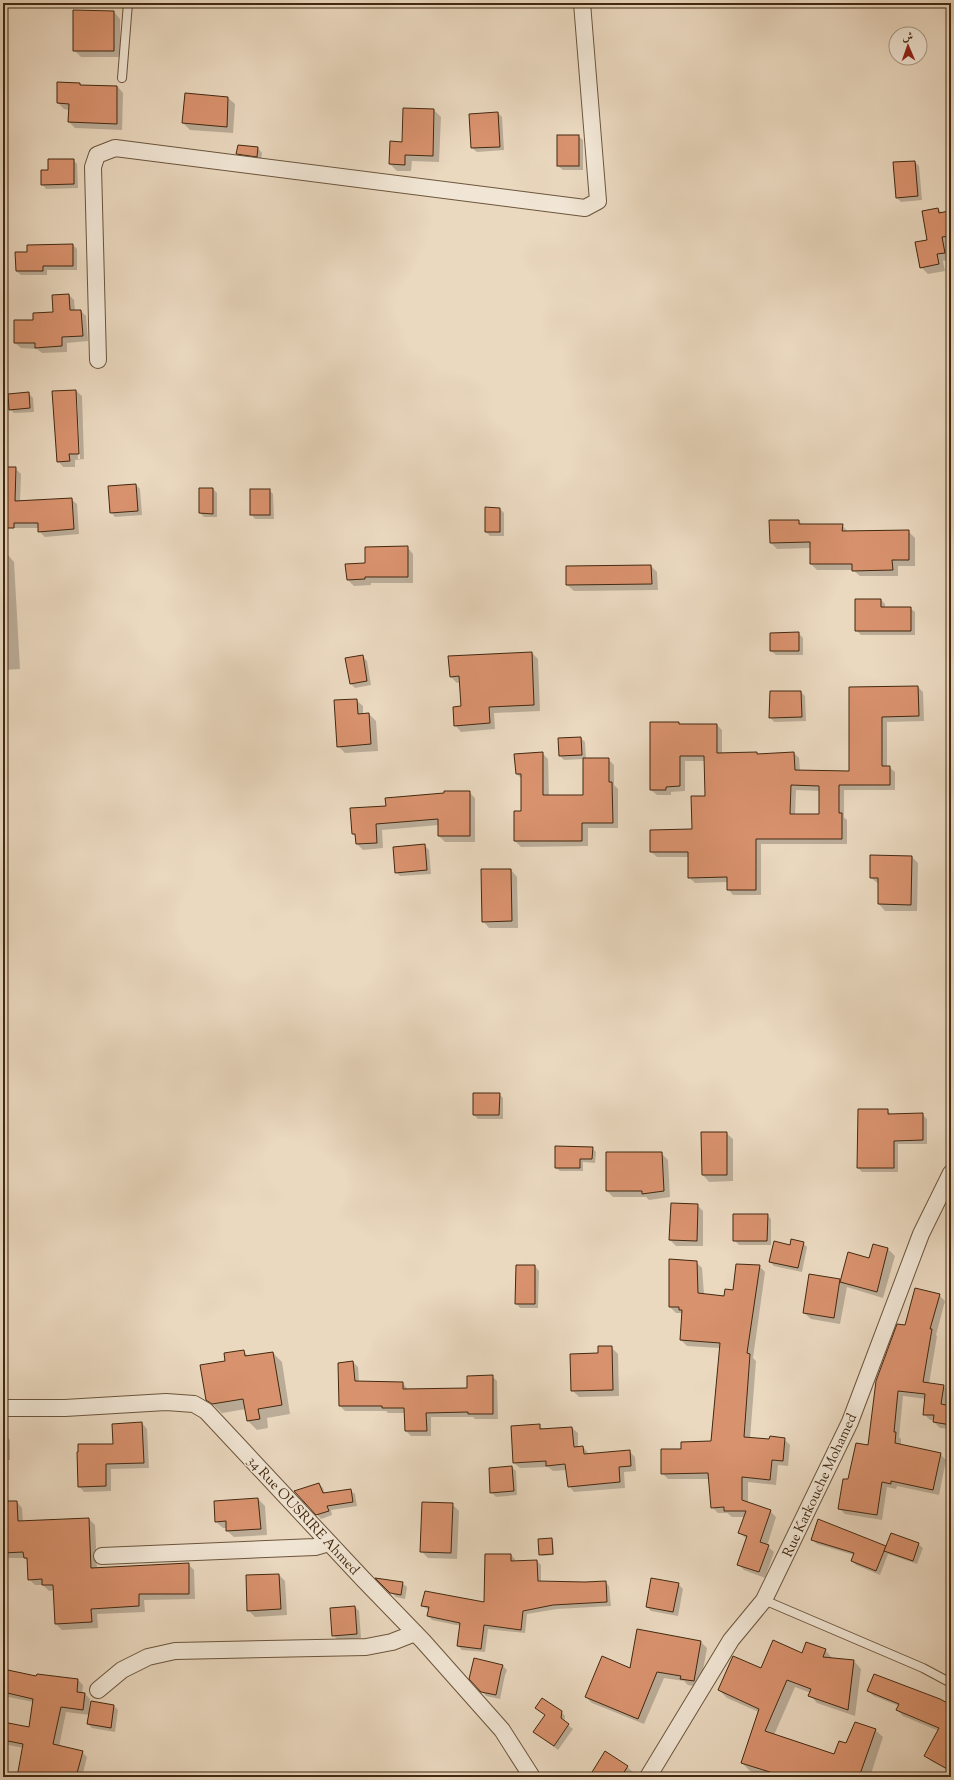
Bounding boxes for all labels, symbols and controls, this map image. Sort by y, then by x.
north arrow [888,26,928,66]
text: ش [902,29,914,45]
street label: Rue Karkouche Mohamed [779,1411,863,1561]
street label: 34 Rue OUSRIRE Ahmed [242,1452,363,1580]

